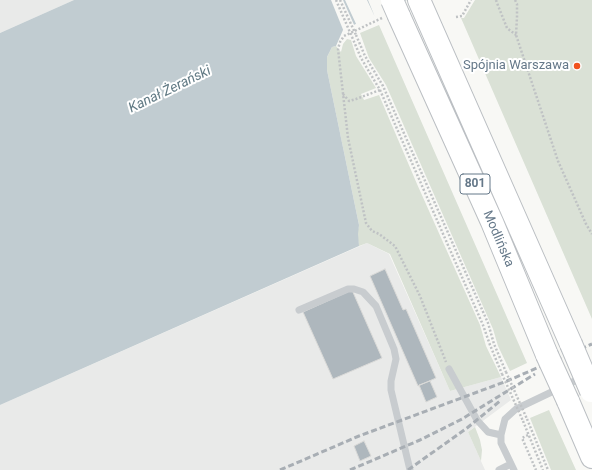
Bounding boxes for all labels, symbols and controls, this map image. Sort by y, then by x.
place label: Spójnia Warszawa [463,58,569,74]
marker: Spójnia Warszawa [572,61,582,71]
water label: Kanał Żerański [126,63,214,117]
road number: 801 [460,174,490,194]
street label: Modlińska [479,208,517,270]

